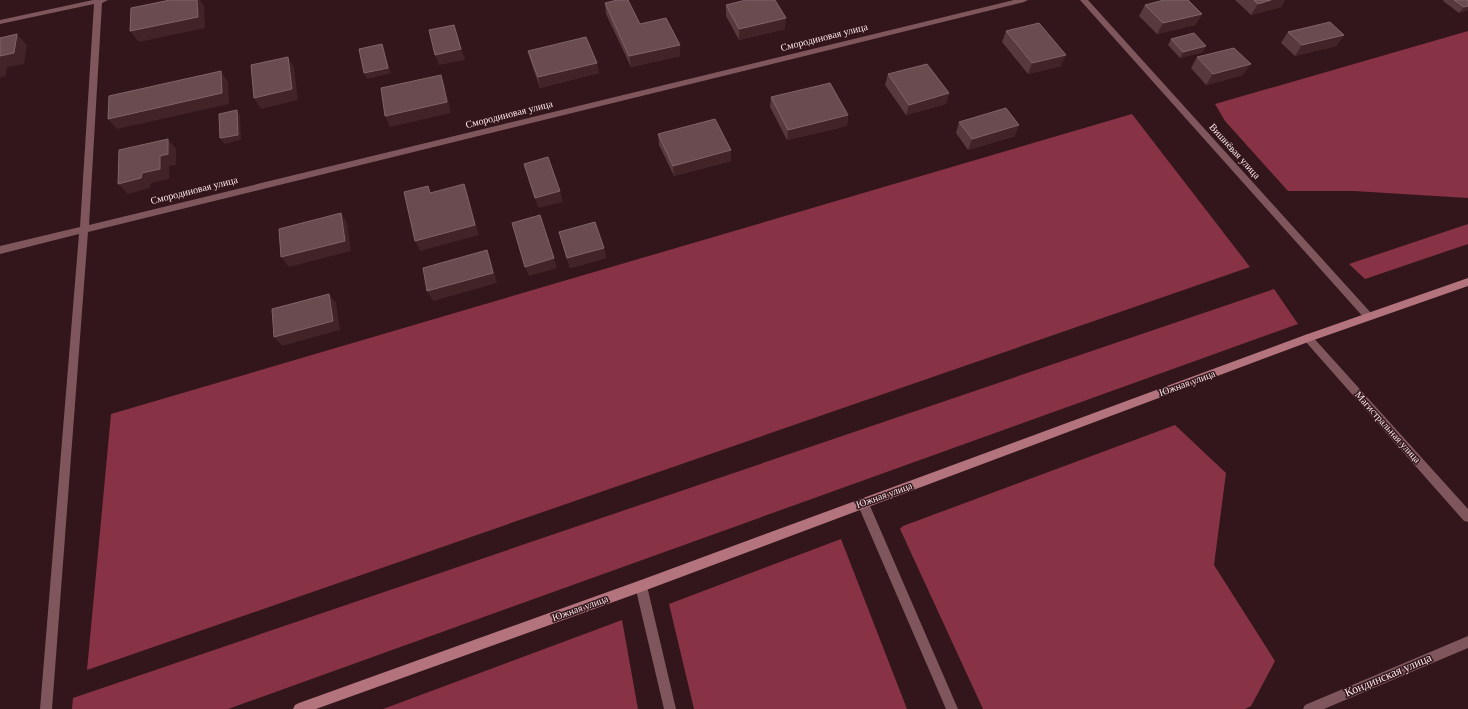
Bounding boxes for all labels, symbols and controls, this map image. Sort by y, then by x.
street label: Смородиновая улица [779,21,869,53]
street label: Смородиновая улица [464,98,554,130]
street label: Вишнёвая улица [1207,121,1263,181]
street label: Смородиновая улица [149,174,239,206]
street label: Южная улица [1157,368,1217,398]
street label: Магистральная улица [1353,389,1423,465]
street label: Южная улица [854,480,914,510]
street label: Южная улица [550,593,610,623]
street label: Кондинская улица [1342,650,1434,700]

